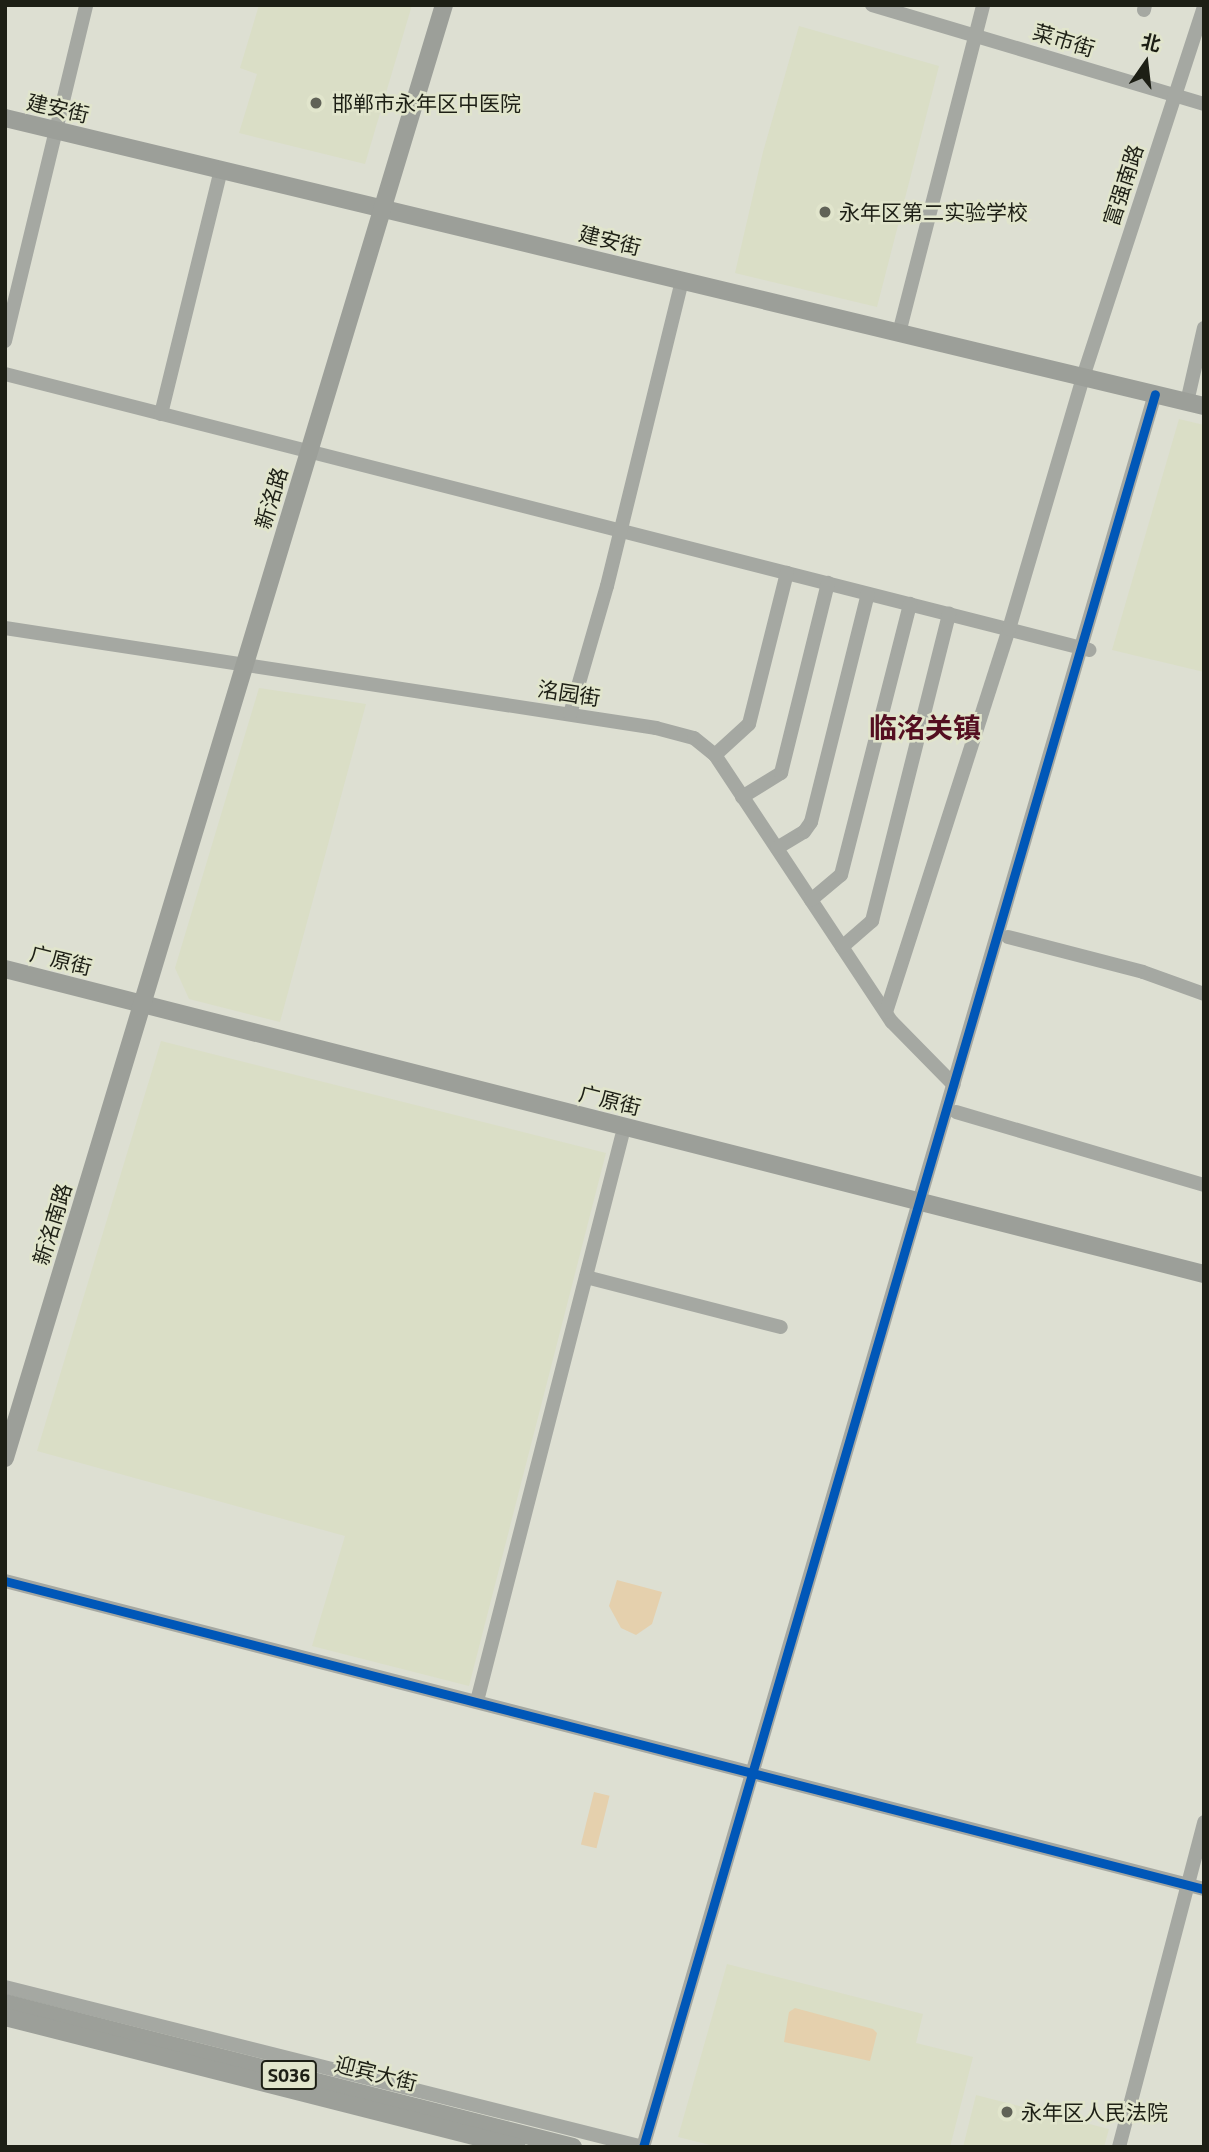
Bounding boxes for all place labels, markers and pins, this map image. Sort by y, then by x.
place label: 邯郸市永年区中医院 [332,90,521,116]
marker: 邯郸市永年区中医院 [306,93,326,113]
place label: 永年区第二实验学校 [839,199,1028,225]
marker: 永年区第二实验学校 [817,204,833,220]
place label: 永年区人民法院 [1021,2099,1168,2125]
marker: 永年区人民法院 [999,2104,1015,2120]

